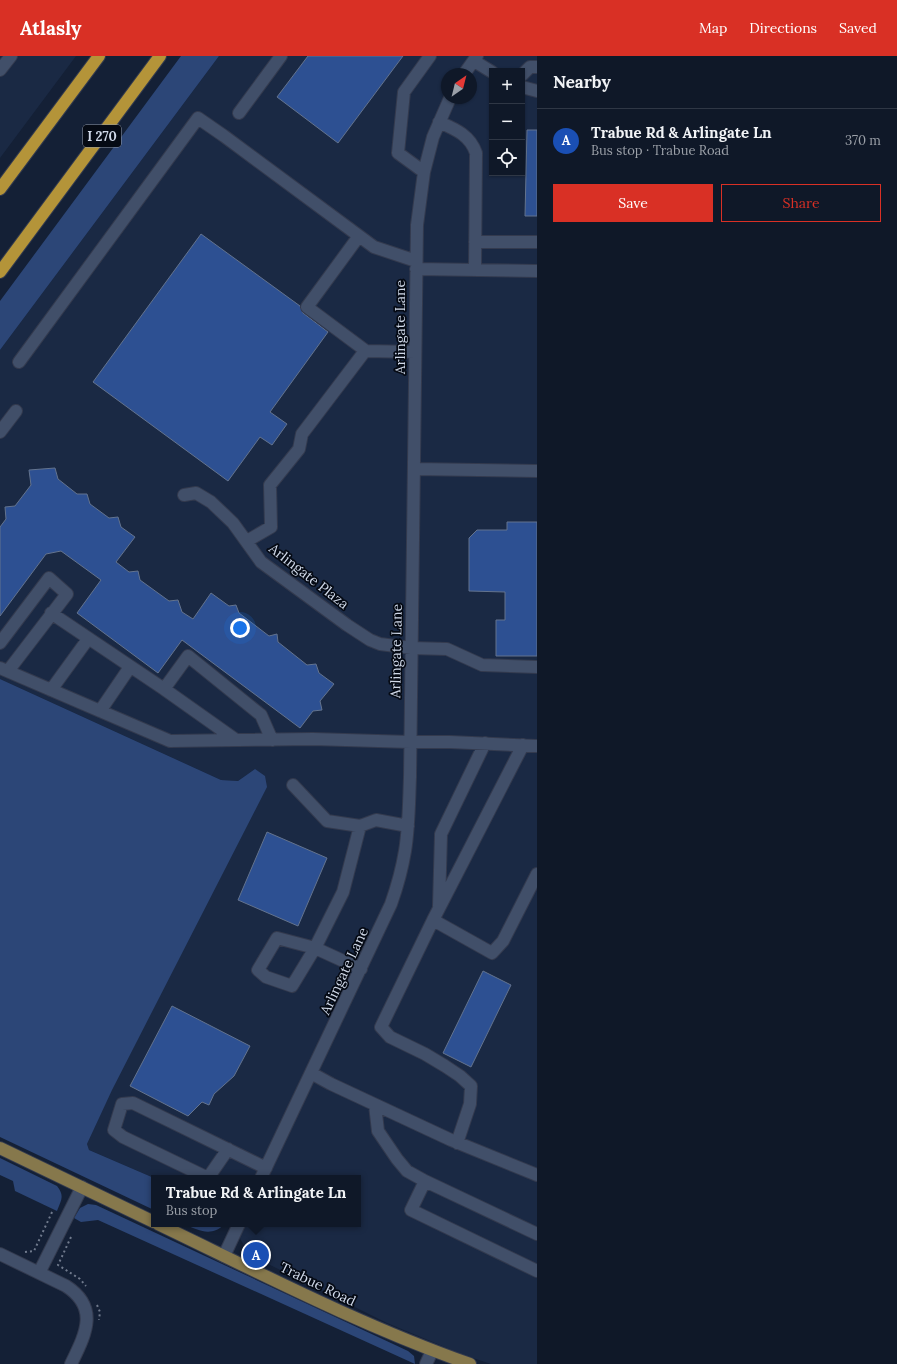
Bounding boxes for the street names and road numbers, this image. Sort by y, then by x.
road number: I 270 [83,125,121,147]
street label: Arlingate Lane [391,279,409,375]
street label: Arlingate Plaza [265,539,353,613]
street label: Arlingate Lane [386,603,406,699]
street label: Arlingate Lane [315,924,372,1018]
street label: Trabue Road [277,1258,359,1310]

